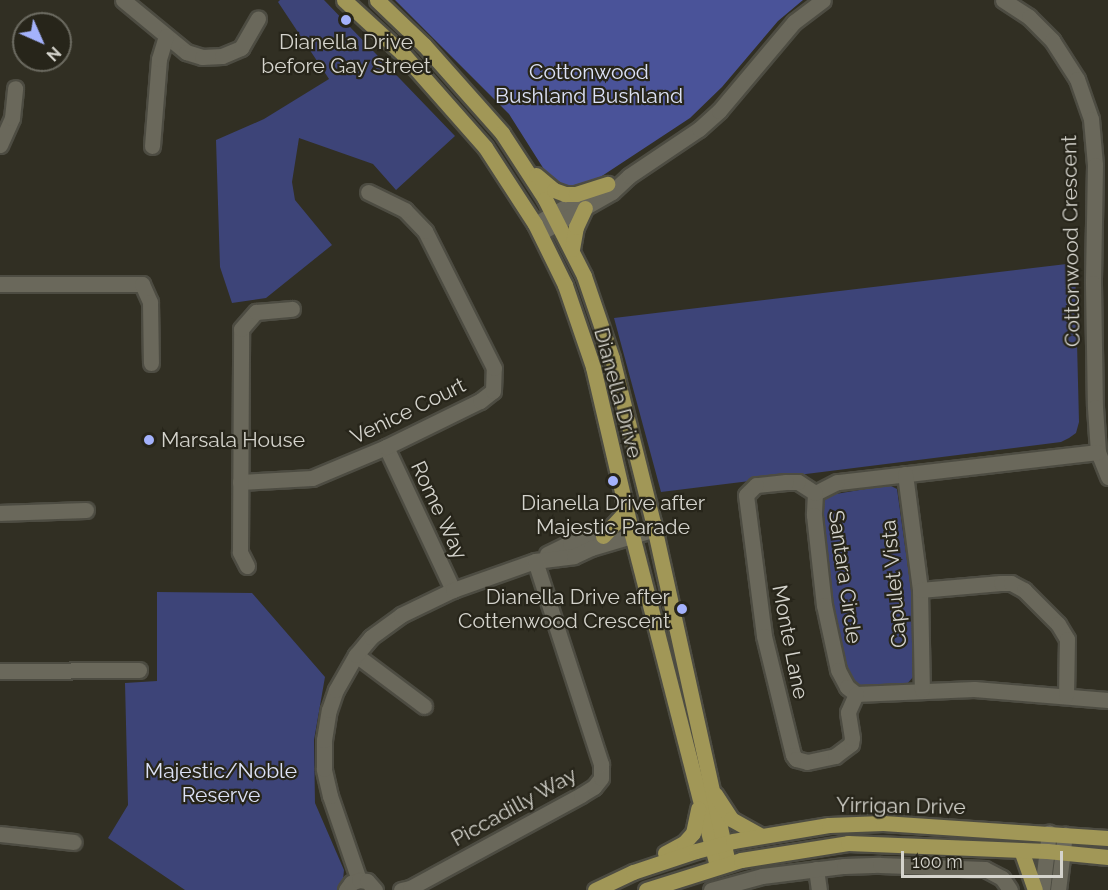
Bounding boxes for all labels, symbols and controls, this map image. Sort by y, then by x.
north arrow [12,12,72,72]
marker: Dianella Drive before Gay Street [339,13,353,27]
place label: Dianella Drive before Gay Street [261,29,431,79]
text: N [43,43,65,65]
park label: Cottonwood Bushland Bushland [495,59,683,109]
street label: Cottonwood Crescent [1057,135,1085,347]
street label: Dianella Drive [588,325,648,461]
street label: Venice Court [346,372,470,450]
place label: Marsala House [161,427,305,453]
marker: Marsala House [142,433,156,447]
street label: Rome Way [405,457,473,563]
marker: Dianella Drive after Majestic Parade [606,474,620,488]
place label: Dianella Drive after Majestic Parade [521,490,705,540]
street label: Santara Circle [823,509,867,645]
street label: Capulet Vista [876,519,912,649]
street label: Monte Lane [767,583,813,701]
place label: Dianella Drive after Cottenwood Crescent [458,584,670,634]
marker: Dianella Drive after Cottenwood Crescent [675,602,689,616]
park label: Majestic/Noble Reserve [145,758,297,808]
street label: Piccadilly Way [446,762,582,852]
street label: Yirrigan Drive [836,792,966,820]
scale bar [904,839,1066,877]
text: 100 m [912,851,963,872]

